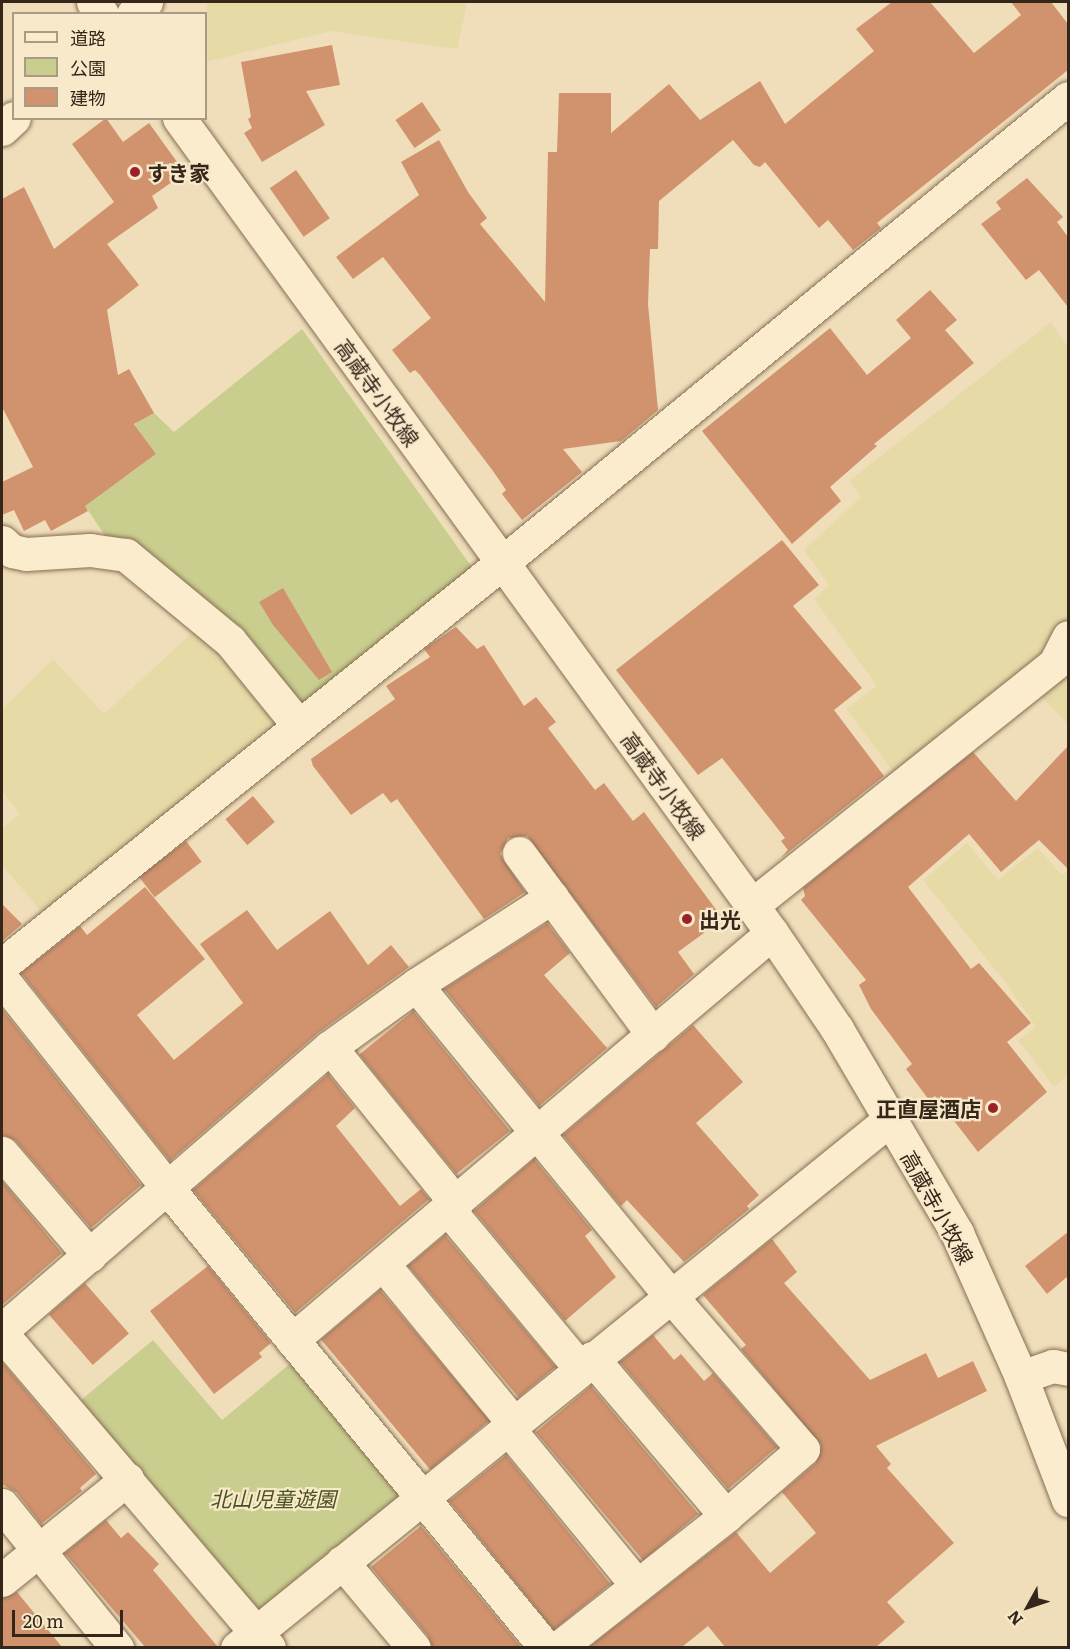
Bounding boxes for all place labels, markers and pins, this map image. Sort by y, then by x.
place label: すき家 [147,159,210,185]
marker: すき家 [128,165,142,179]
place label: 出光 [699,906,741,932]
marker: 出光 [680,912,694,926]
place label: 正直屋酒店 [876,1095,981,1121]
marker: 正直屋酒店 [986,1101,1000,1115]

